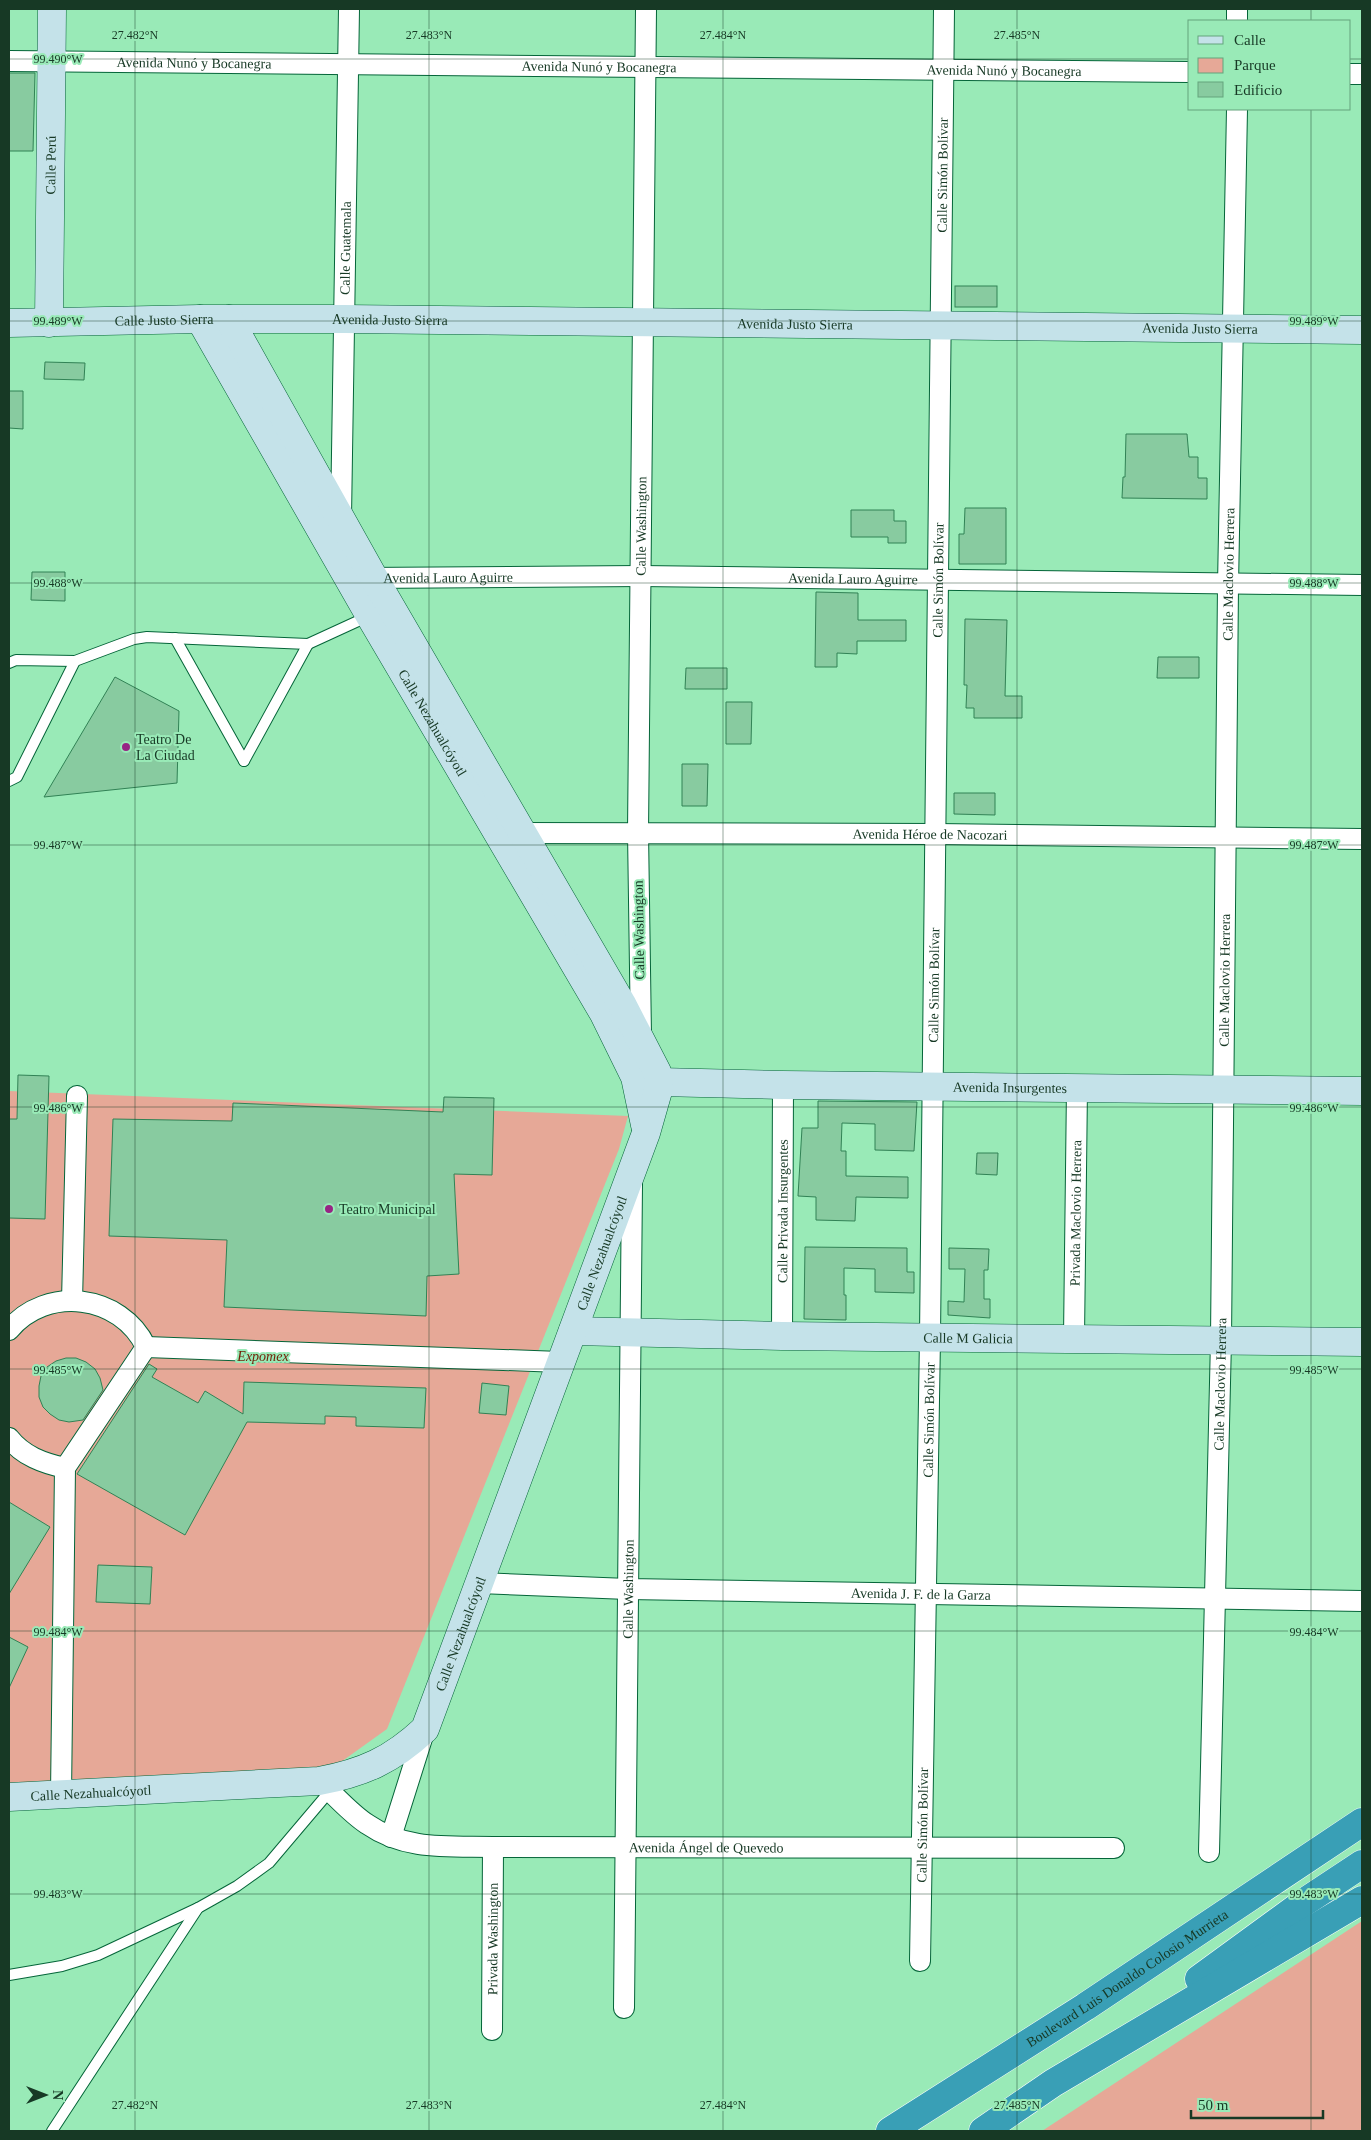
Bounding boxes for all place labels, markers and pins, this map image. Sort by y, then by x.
place label: Teatro De La Ciudad [136,732,195,763]
marker: Teatro De La Ciudad [120,741,132,753]
place label: Teatro Municipal [339,1202,436,1217]
marker: Teatro Municipal [323,1203,335,1215]

